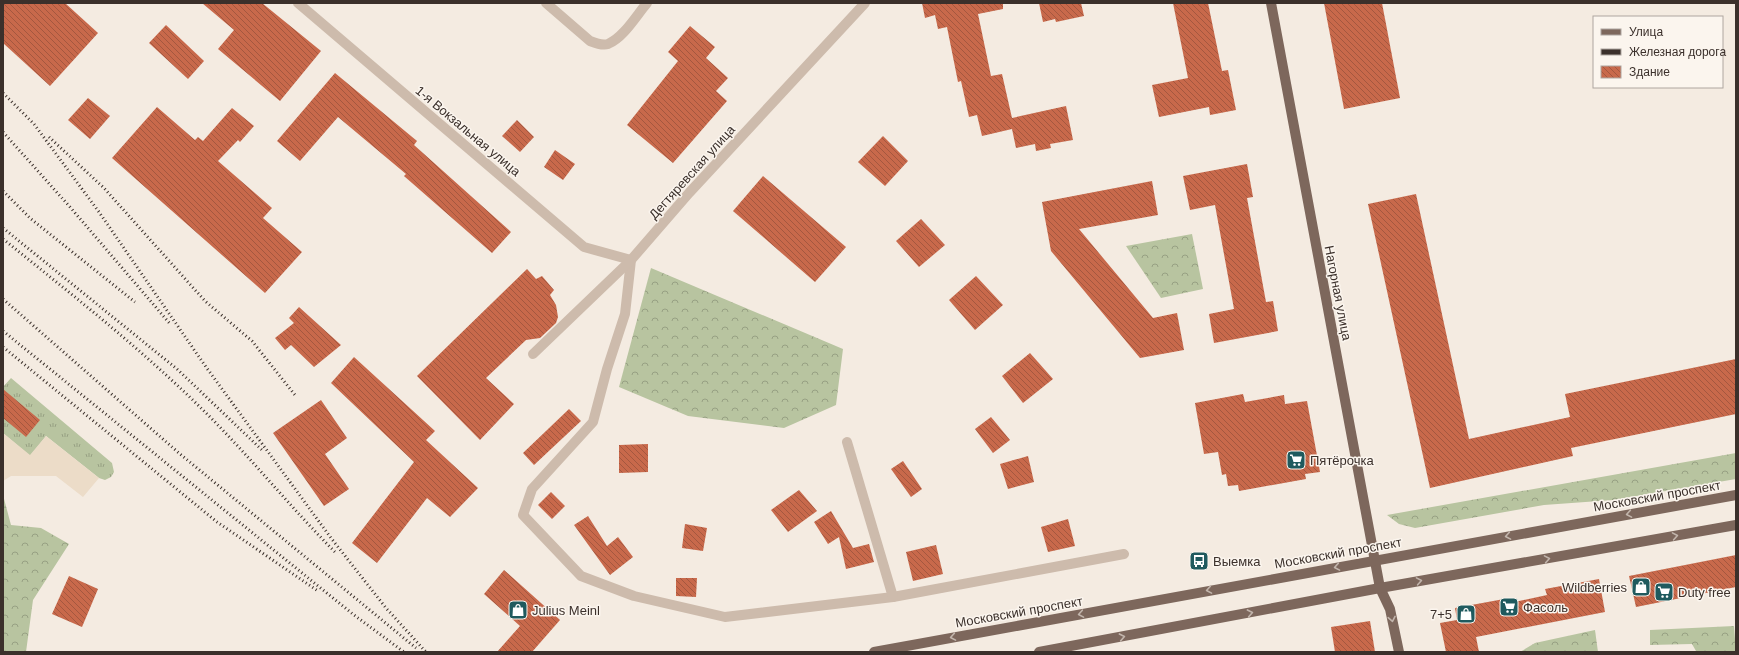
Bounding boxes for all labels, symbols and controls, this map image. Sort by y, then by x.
legend [1593,16,1723,88]
text: Улица [1629,25,1663,39]
text: Железная дорога [1629,45,1726,59]
text: Здание [1629,65,1670,79]
street label: 1-я Вокзальная улица [413,83,524,180]
street label: Дегтяревская улица [646,121,739,222]
street label: Нагорная улица [1321,244,1355,342]
supermarket icon: Пятёрочка [1285,449,1307,471]
place label: Пятёрочка [1310,453,1374,468]
street label: Московский проспект [1592,477,1722,515]
one-way arrow [1626,510,1632,518]
one-way arrow [1504,531,1511,540]
one-way arrow [1672,532,1678,541]
street label: Московский проспект [1273,534,1403,572]
bus stop icon: Выемка [1188,550,1210,572]
place label: Выемка [1213,554,1261,569]
one-way arrow [1544,555,1550,564]
one-way arrow [1334,562,1340,570]
shop icon: Wildberries [1630,576,1652,598]
one-way arrow [1416,577,1422,586]
place label: Wildberries [1562,580,1627,595]
supermarket icon: Duty free [1653,581,1675,603]
one-way arrow [1206,585,1212,594]
place label: Duty free [1678,585,1731,600]
street label: Московский проспект [954,593,1084,631]
supermarket icon: Фасоль [1498,596,1520,618]
shop icon: Julius Meinl [507,599,529,621]
place label: Фасоль [1523,600,1568,615]
place label: Julius Meinl [532,603,600,618]
shop icon: 7+5 [1455,603,1477,625]
place label: 7+5 [1430,607,1452,622]
one-way arrow [1078,609,1084,618]
one-way arrow [1247,609,1253,617]
one-way arrow [1388,616,1396,622]
one-way arrow [950,633,956,641]
one-way arrow [1119,633,1125,641]

